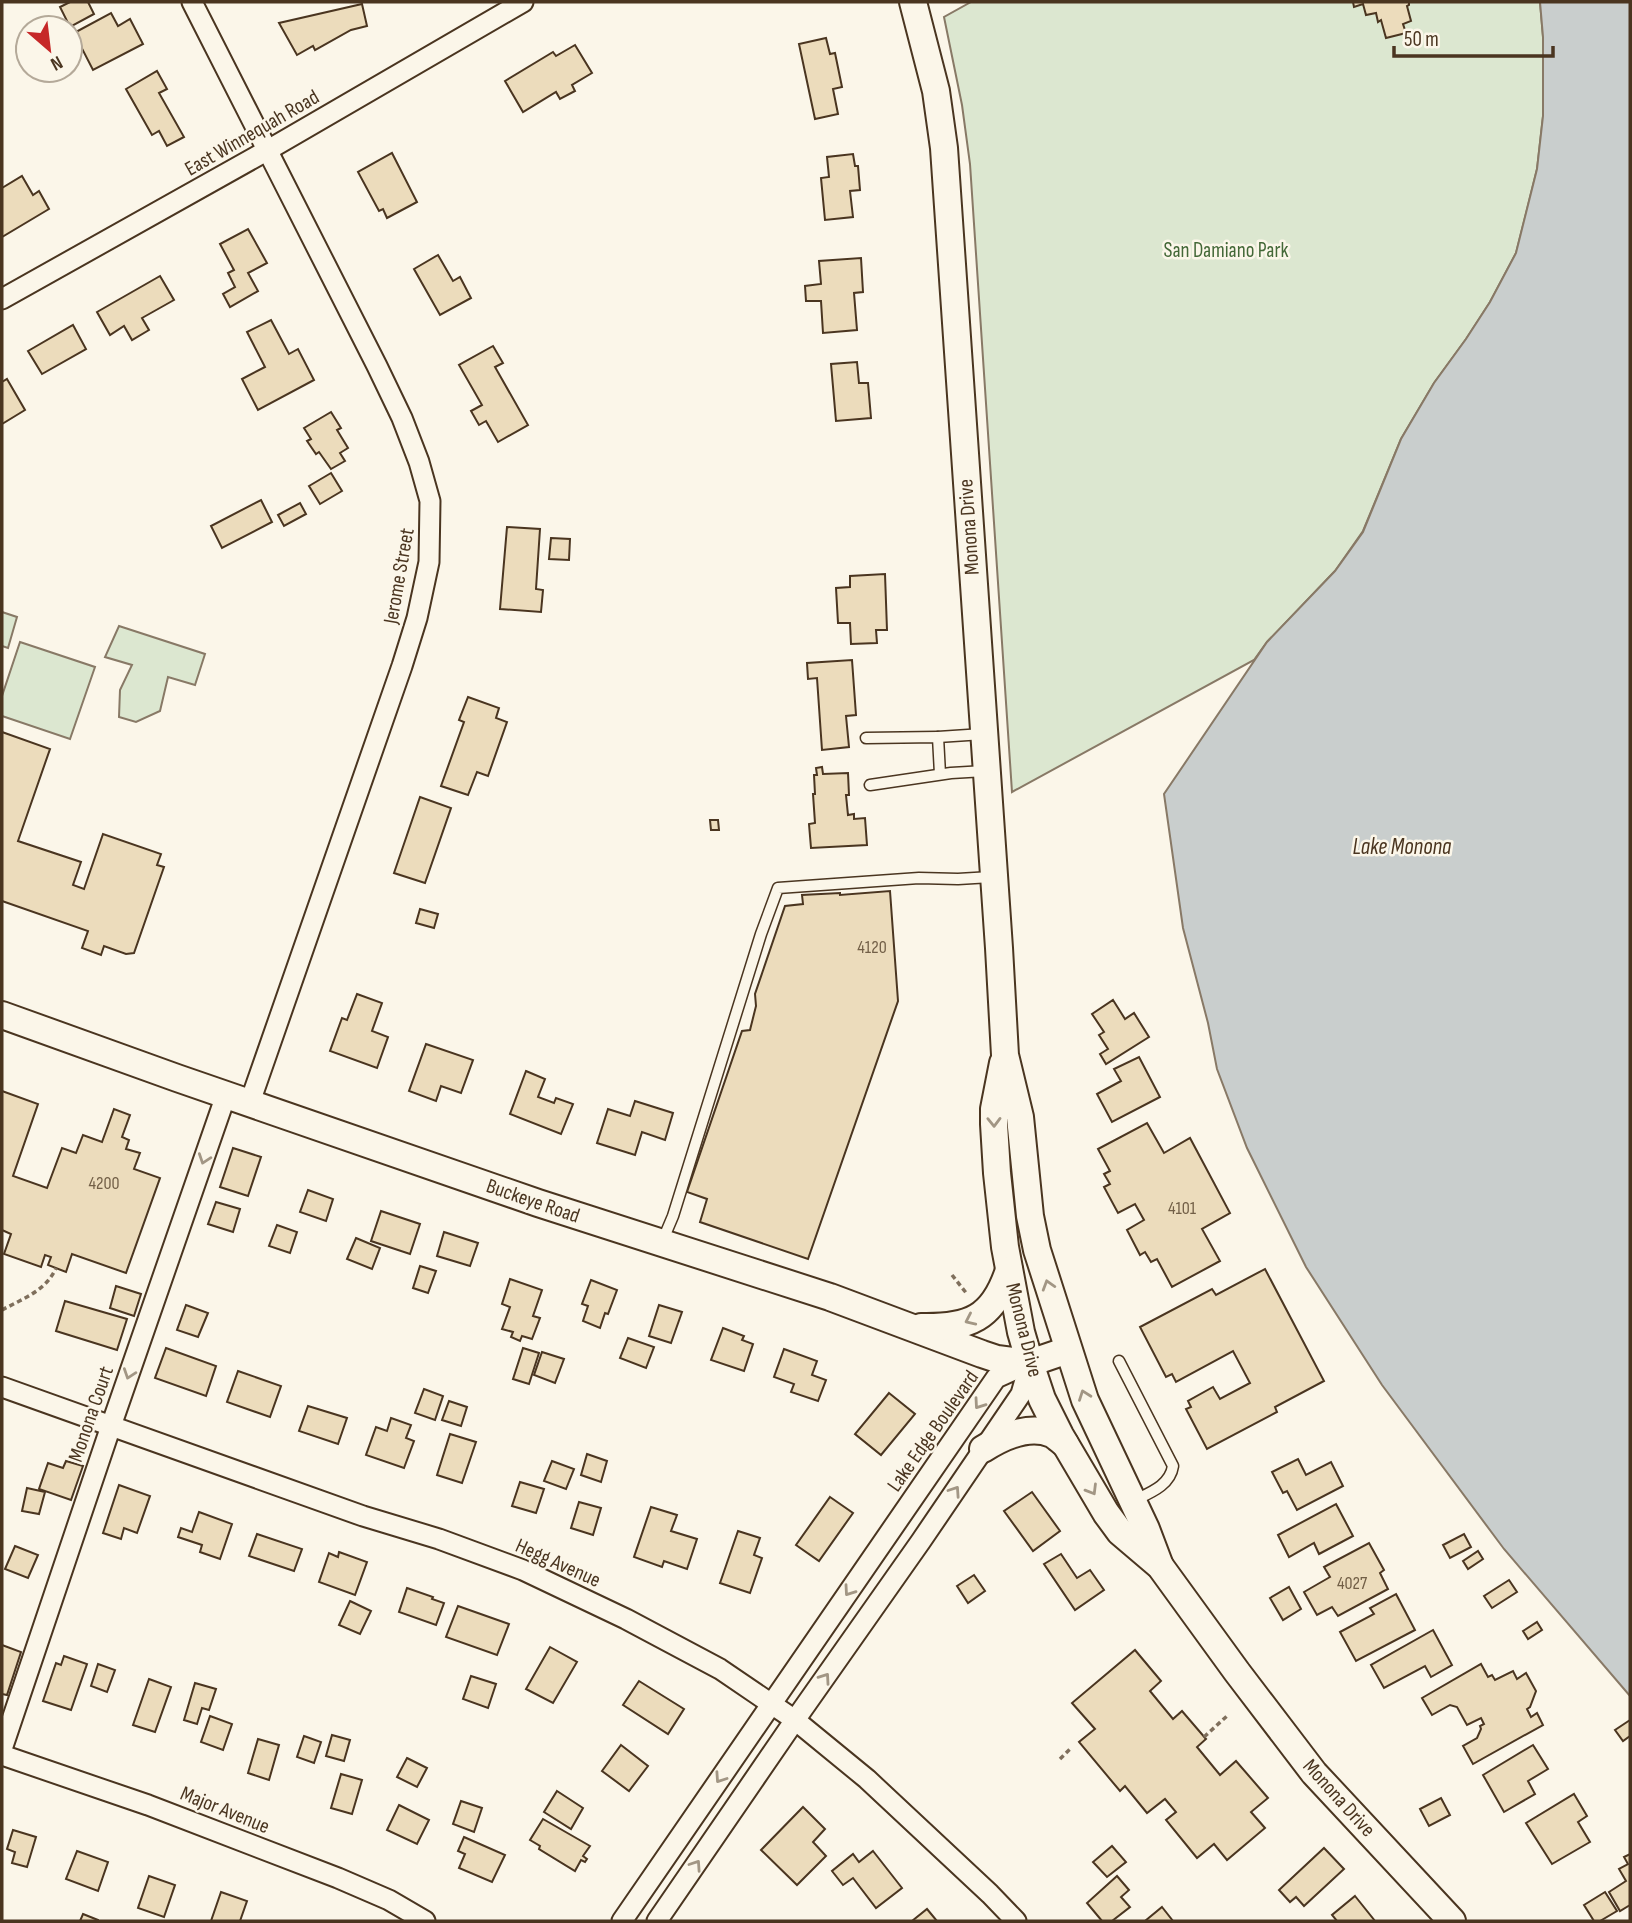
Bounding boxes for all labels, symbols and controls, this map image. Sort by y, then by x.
north arrow [14,14,84,84]
scale bar [1394,14,1553,58]
text: 50 m [1404,27,1439,52]
text: N [46,50,66,75]
street label: East Winnequah Road [181,85,323,181]
park label: San Damiano Park [1164,238,1288,263]
street label: Monona Drive [953,478,985,576]
street label: Jerome Street [378,526,420,627]
water label: Lake Monona [1353,833,1452,861]
house number: 4120 [857,937,887,958]
one-way arrow [986,1117,1002,1128]
one-way arrow [198,1153,212,1165]
house number: 4200 [88,1173,120,1194]
street label: Buckeye Road [483,1173,583,1229]
house number: 4101 [1168,1198,1197,1219]
one-way arrow [1041,1279,1056,1291]
street label: Monona Drive [1000,1280,1048,1380]
one-way arrow [965,1312,977,1326]
street label: Monona Court [63,1363,119,1465]
street label: Lake Edge Boulevard [882,1366,984,1496]
one-way arrow [123,1367,137,1380]
one-way arrow [1078,1390,1092,1402]
one-way arrow [975,1396,987,1409]
one-way arrow [1083,1482,1096,1495]
one-way arrow [947,1486,959,1499]
street label: Hegg Avenue [512,1533,604,1593]
house number: 4027 [1337,1573,1368,1594]
one-way arrow [845,1583,857,1596]
one-way arrow [816,1673,829,1686]
street label: Monona Drive [1298,1754,1380,1842]
one-way arrow [716,1770,728,1783]
street label: Major Avenue [177,1781,273,1839]
one-way arrow [688,1860,700,1873]

